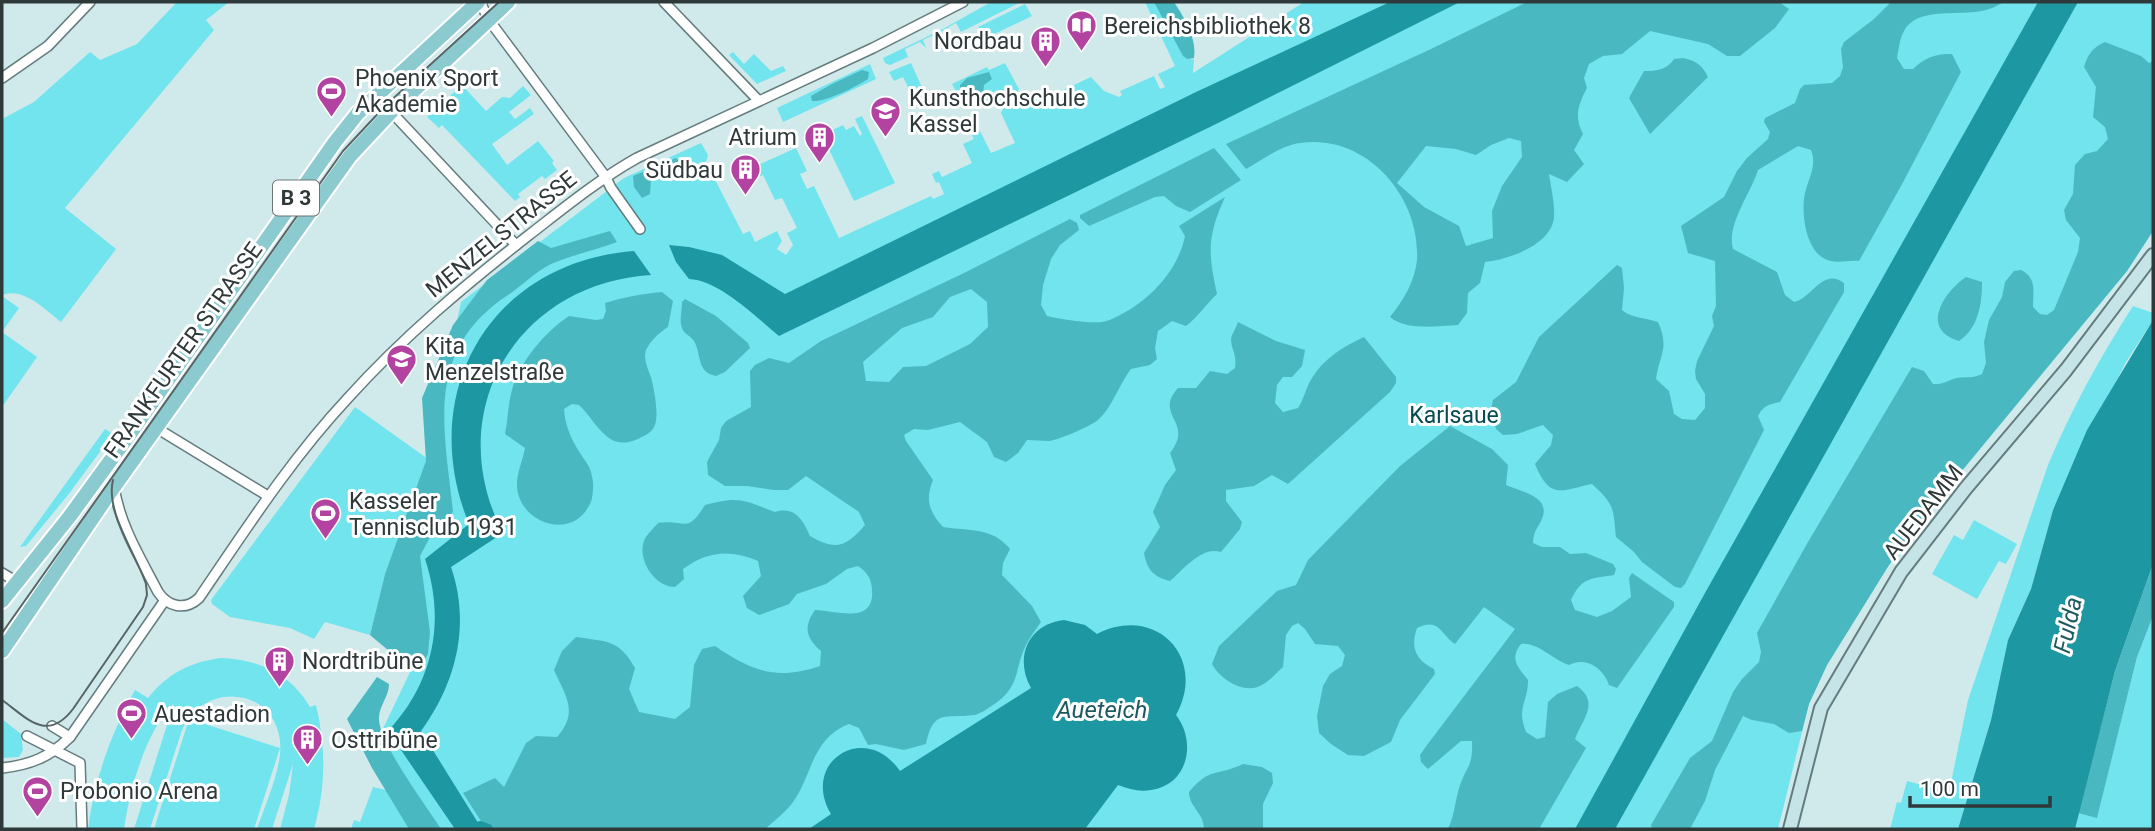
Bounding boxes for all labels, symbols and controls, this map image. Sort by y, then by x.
library icon: Bereichsbibliothek 8 [1064,9,1098,53]
place label: Bereichsbibliothek 8 [1104,13,1311,40]
building icon: Nordbau [1028,24,1062,68]
place label: Nordbau [934,28,1022,55]
place label: Phoenix Sport Akademie [355,65,498,118]
sports icon: Phoenix Sport Akademie [315,74,349,118]
place label: Kunsthochschule Kassel [909,85,1086,138]
school or university icon: Kunsthochschule Kassel [869,94,903,138]
building icon: Atrium [803,120,837,164]
place label: Atrium [728,124,797,151]
building icon: Südbau [729,153,763,197]
place label: Südbau [646,157,723,184]
street label: MENZELSTRASSE [421,165,582,303]
road number: B 3 [273,180,319,216]
street label: FRANKFURTER STRASSE [99,237,268,463]
place label: Kita Menzelstraße [425,333,564,386]
school or university icon: Kita Menzelstraße [385,342,419,386]
park label: Karlsaue [1409,402,1499,429]
street label: AUEDAMM [1878,460,1969,565]
place label: Kasseler Tennisclub 1931 [349,488,517,541]
sports icon: Kasseler Tennisclub 1931 [309,497,343,541]
water label: Fulda [2048,594,2088,656]
building icon: Nordtribüne [262,644,296,688]
place label: Nordtribüne [302,648,423,675]
water label: Aueteich [1056,696,1147,724]
sports icon: Auestadion [114,697,148,741]
place label: Auestadion [154,701,270,728]
building icon: Osttribüne [291,723,325,767]
place label: Osttribüne [331,727,438,754]
scale bar [1910,764,2050,808]
sports icon: Probonio Arena [20,774,54,818]
text: 100 m [1920,777,1979,801]
place label: Probonio Arena [60,778,218,805]

